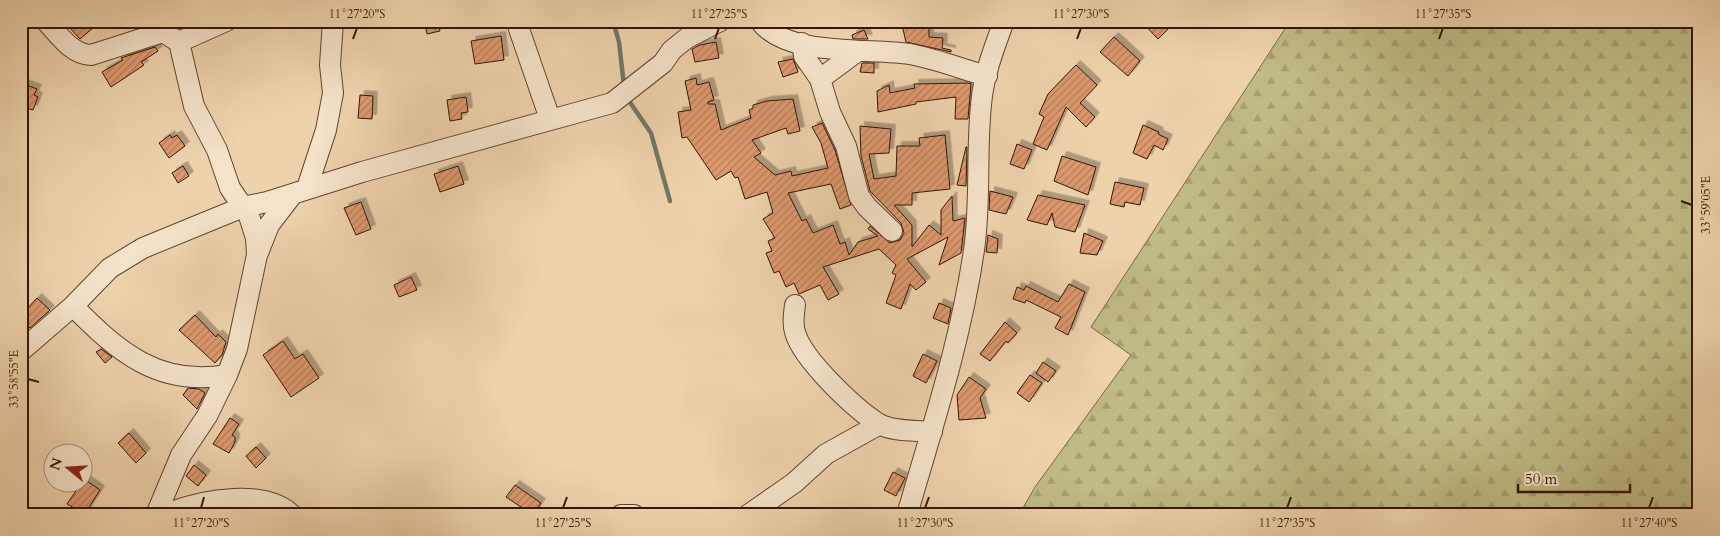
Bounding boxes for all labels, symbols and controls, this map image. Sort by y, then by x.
text: 11°27'20"S [329,6,385,22]
text: 11°27'25"S [691,6,747,22]
text: 11°27'30"S [1053,6,1109,22]
text: 11°27'35"S [1415,6,1471,22]
text: 33°59'05"E [1698,176,1714,234]
text: 33°58'55"E [6,350,22,408]
north arrow [42,444,92,494]
text: N [45,455,67,473]
scale bar [1518,461,1630,493]
text: 50 m [1525,469,1557,489]
text: 11°27'20"S [173,515,229,531]
text: 11°27'25"S [535,515,591,531]
text: 11°27'30"S [897,515,953,531]
text: 11°27'35"S [1259,515,1315,531]
text: 11°27'40"S [1621,515,1677,531]

